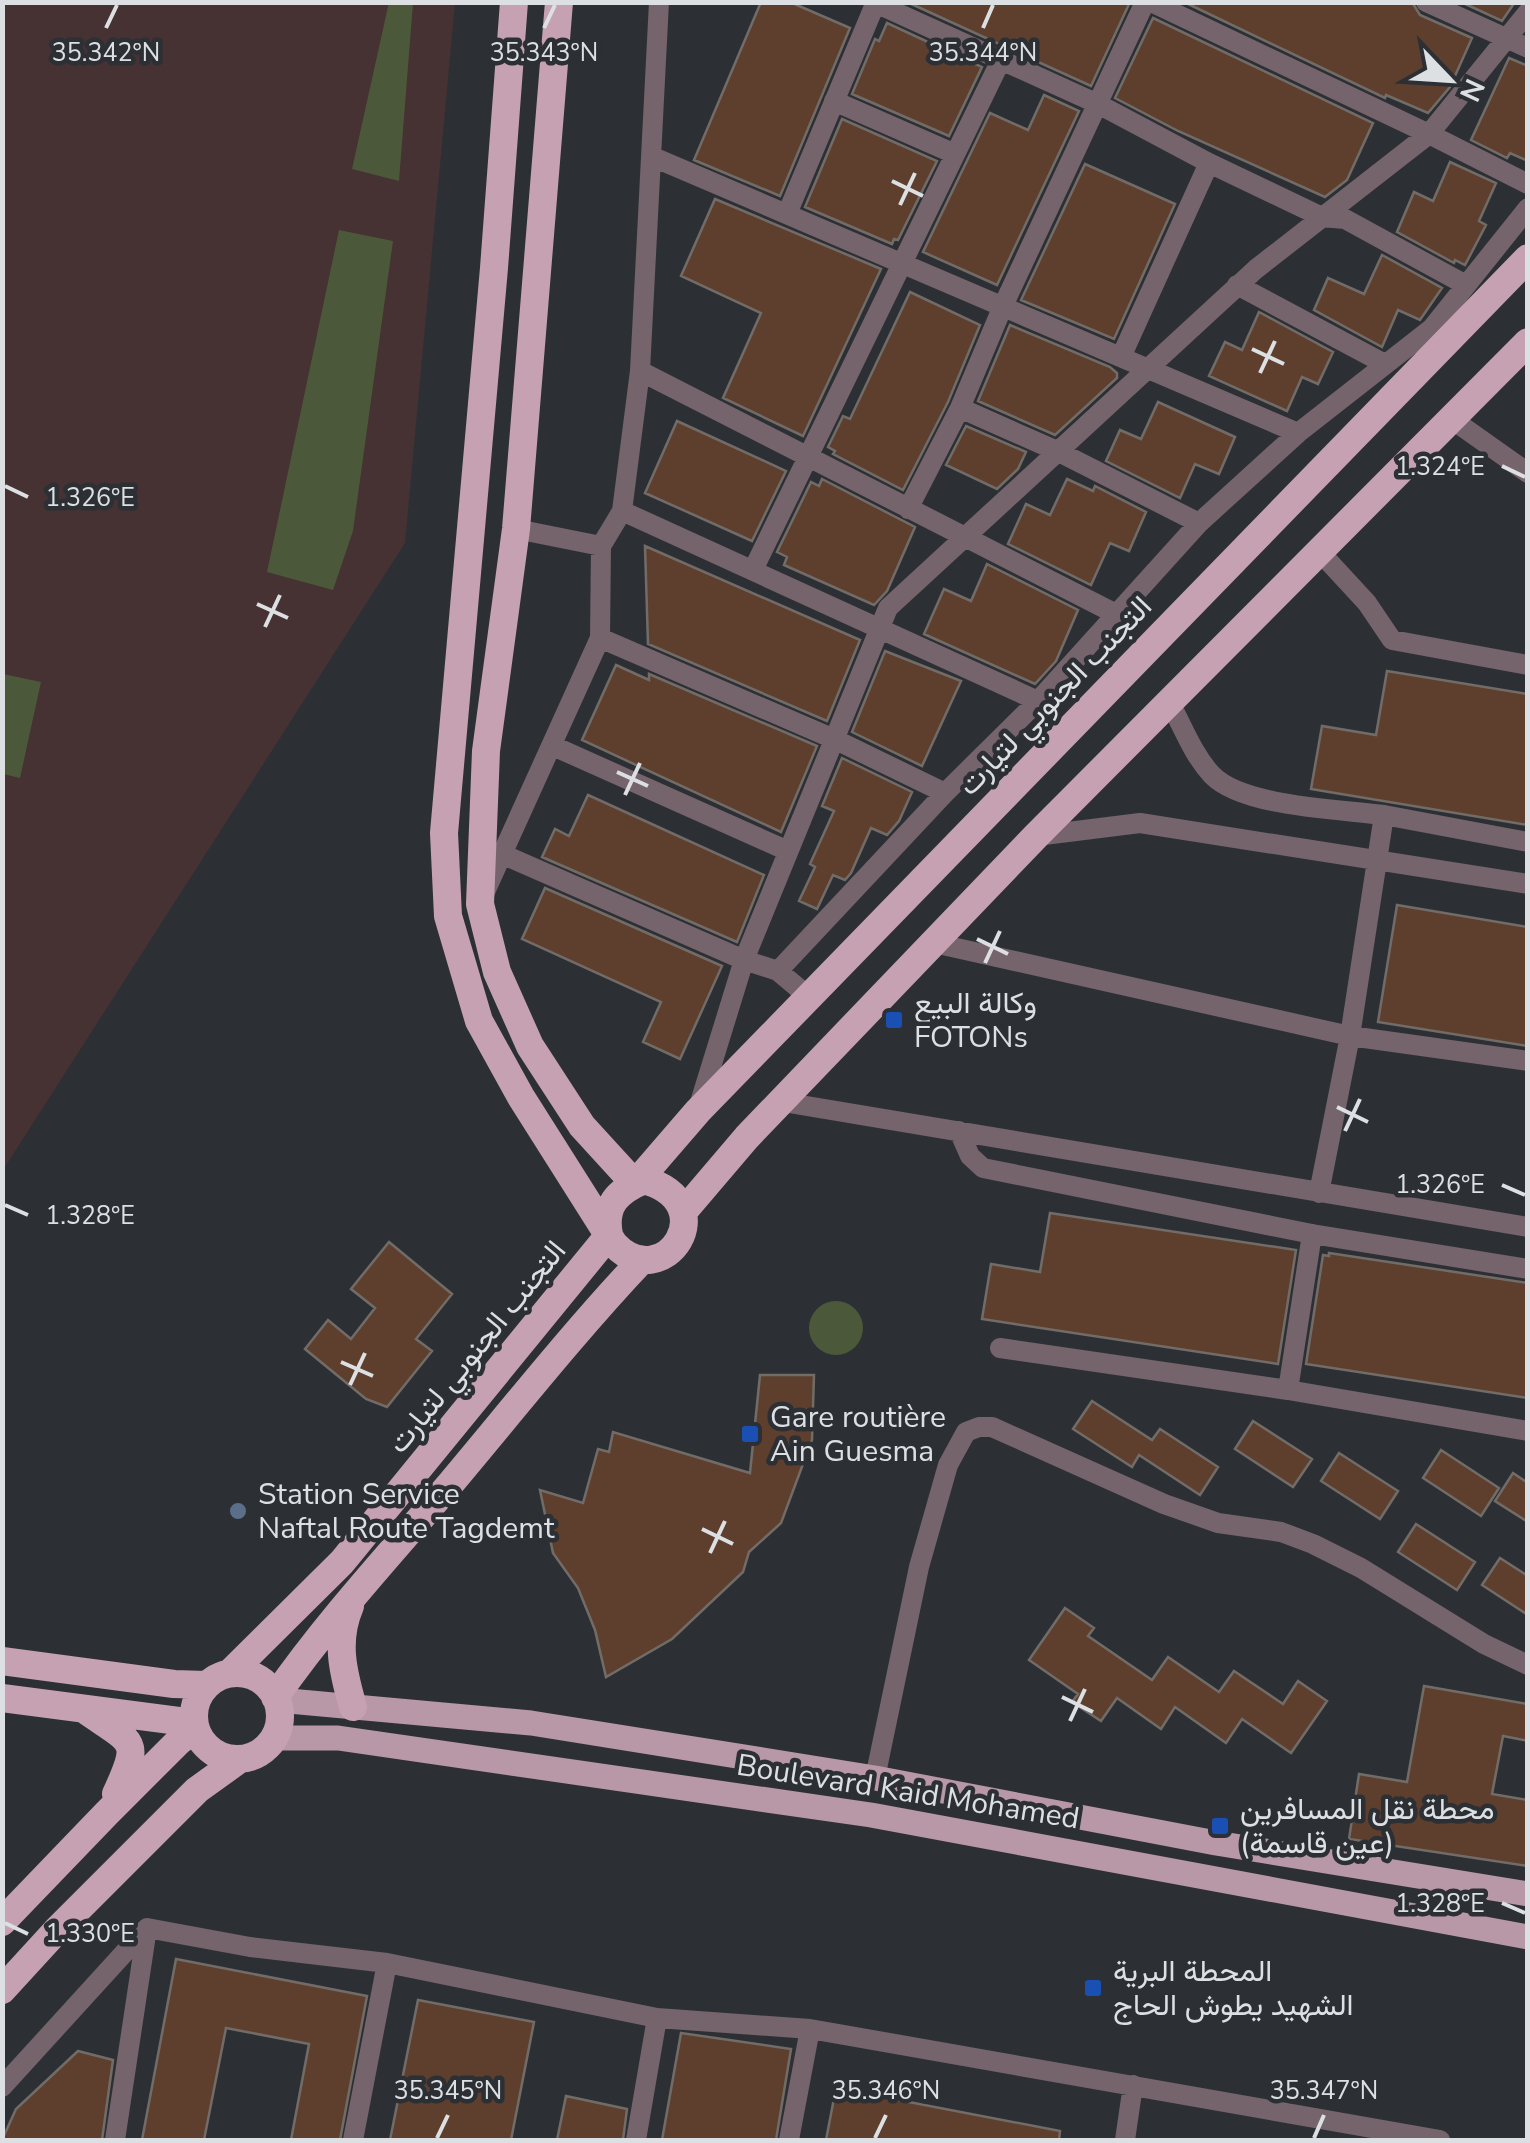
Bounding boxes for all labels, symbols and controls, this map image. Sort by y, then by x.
north arrow [1400,30,1500,130]
text: 35.342°N [52,36,160,70]
text: 35.343°N [490,36,598,70]
text: 35.344°N [929,36,1037,70]
text: N [1450,73,1493,108]
text: 1.324°E [1395,450,1485,484]
text: 1.326°E [45,481,135,515]
street label: التجنب الجنوبي لتيارت [949,587,1163,807]
place label: وكالة البيع FOTONs [914,983,1037,1058]
marker: وكالة البيع FOTONs [883,1009,905,1031]
text: 1.326°E [1395,1168,1485,1202]
text: 1.328°E [45,1199,135,1233]
street label: التجنب الجنوبي لتيارت [378,1232,578,1464]
place label: Gare routière Ain Guesma [770,1397,946,1472]
marker: Gare routière Ain Guesma [739,1423,761,1445]
place label: Station Service Naftal Route Tagdemt [258,1474,555,1549]
marker: Station Service Naftal Route Tagdemt [227,1500,249,1522]
street label: Boulevard Kaid Mohamed [734,1745,1082,1839]
place label: محطة نقل المسافرين (عين قاسمة) [1240,1789,1495,1864]
marker: محطة نقل المسافرين (عين قاسمة) [1209,1815,1231,1837]
text: 1.328°E [1395,1887,1485,1921]
text: 1.330°E [45,1917,135,1951]
place label: المحطة البرية الشهيد يطوش الحاج [1113,1951,1353,2026]
marker: المحطة البرية الشهيد يطوش الحاج [1082,1977,1104,1999]
text: 35.345°N [394,2074,502,2108]
text: 35.346°N [832,2074,940,2108]
text: 35.347°N [1270,2074,1378,2108]

